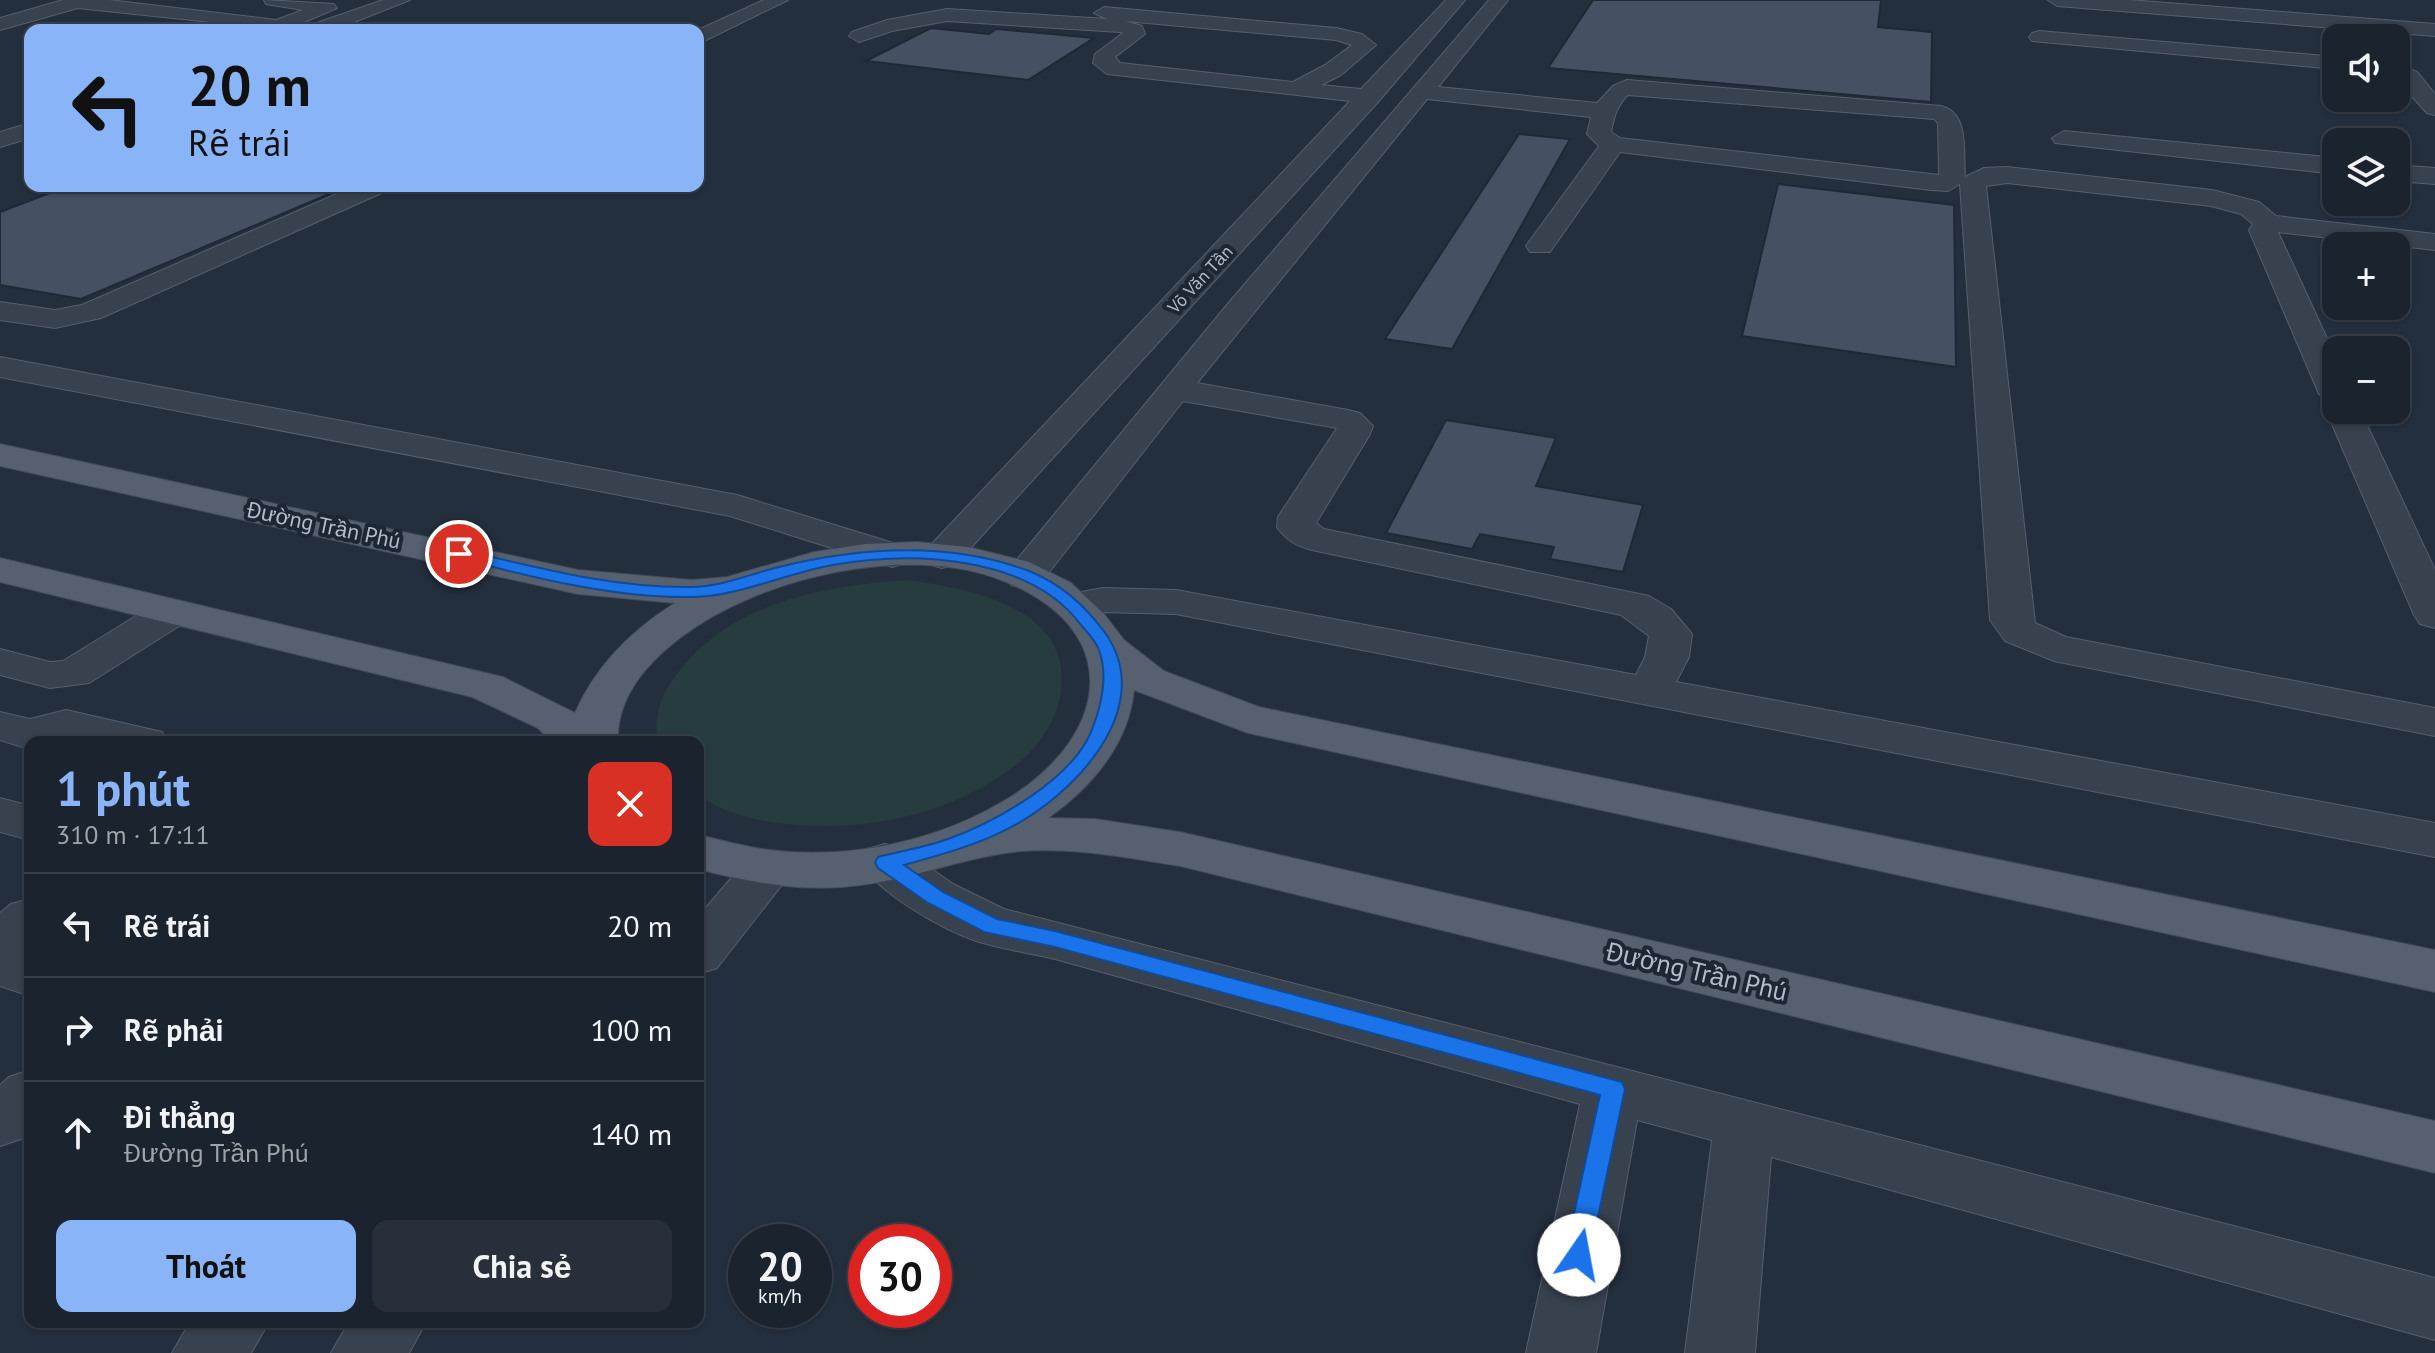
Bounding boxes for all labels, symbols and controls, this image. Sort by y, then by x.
map controls [2322,24,2410,424]
button: sound [2322,24,2410,112]
text: 20 m [188,49,311,121]
icon: left [56,56,160,160]
text: Rẽ trái [188,119,291,166]
button: layers [2322,128,2410,216]
button: + [2322,232,2410,320]
street label: Võ Văn Tần [1162,240,1238,319]
button: − [2322,336,2410,424]
street label: Đường Trần Phú [244,495,403,555]
pin [425,520,493,588]
icon: arrive [437,532,481,576]
text: 1 phút [56,757,190,819]
button: close [588,762,672,846]
text: 310 m · 17:11 [56,818,210,851]
icon: left [56,903,100,947]
text: Rẽ trái [124,906,210,945]
text: 20 m [607,906,672,945]
street label: Đường Trần Phú [1602,934,1791,1008]
icon: right [56,1007,100,1051]
text: Rẽ phải [124,1010,224,1049]
text: 100 m [591,1010,672,1049]
text: Đi thẳng [124,1097,236,1136]
icon: ahead [56,1111,100,1155]
text: 140 m [591,1114,672,1153]
text: Đường Trần Phú [124,1136,309,1169]
position arrow [1537,1213,1621,1297]
button: Thoát [56,1220,356,1312]
button: Chia sẻ [372,1220,672,1312]
speed limit sign: 30 [848,1224,952,1328]
text: 20 [757,1240,803,1292]
text: km/h [758,1283,802,1309]

